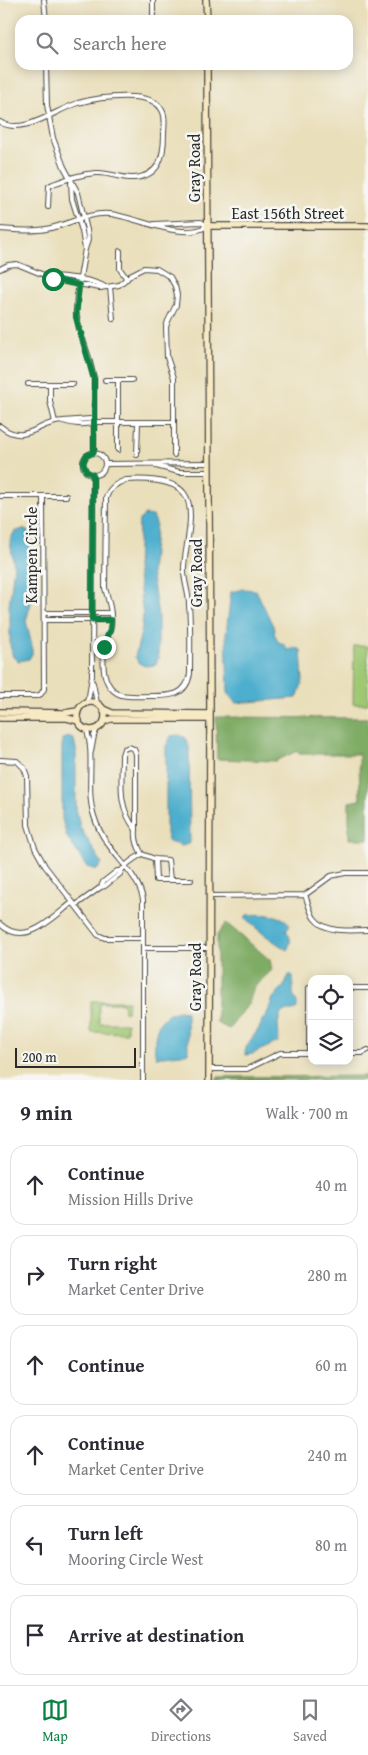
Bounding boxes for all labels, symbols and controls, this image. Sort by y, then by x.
search box [15,15,353,70]
icon: search [33,29,61,57]
text: Search here [73,29,167,57]
street label: Gray Road [182,133,206,202]
street label: East 156th Street [232,201,345,225]
route start [42,268,65,291]
street label: Kampen Circle [19,506,43,604]
street label: Gray Road [184,538,208,607]
route end [93,636,116,659]
street label: Gray Road [183,942,207,1011]
map controls [308,975,353,1065]
button: locate [308,975,353,1020]
button: layers [308,1020,353,1065]
scale bar [15,1045,136,1068]
text: 200 m [22,1047,57,1067]
text: 9 min [20,1097,72,1128]
text: Walk · 700 m [265,1101,348,1125]
text: Continue [68,1159,145,1187]
icon: ahead [21,1171,49,1199]
text: 40 m [315,1173,347,1197]
text: Mission Hills Drive [68,1187,193,1211]
text: Turn right [68,1249,157,1277]
icon: right [21,1261,49,1289]
text: 280 m [307,1263,347,1287]
text: Market Center Drive [68,1277,204,1301]
icon: ahead [21,1351,49,1379]
text: Continue [68,1351,145,1379]
text: 60 m [315,1353,347,1377]
text: Continue [68,1429,145,1457]
icon: ahead [21,1441,49,1469]
text: 240 m [307,1443,347,1467]
text: Market Center Drive [68,1457,204,1481]
text: Turn left [68,1519,143,1547]
icon: left [21,1531,49,1559]
text: 80 m [315,1533,347,1557]
text: Mooring Circle West [68,1547,203,1571]
icon: arrive [21,1621,49,1649]
text: Arrive at destination [68,1621,244,1649]
tab: Map [41,1696,69,1746]
tab: Directions [151,1696,211,1746]
tab: Saved [293,1696,327,1746]

